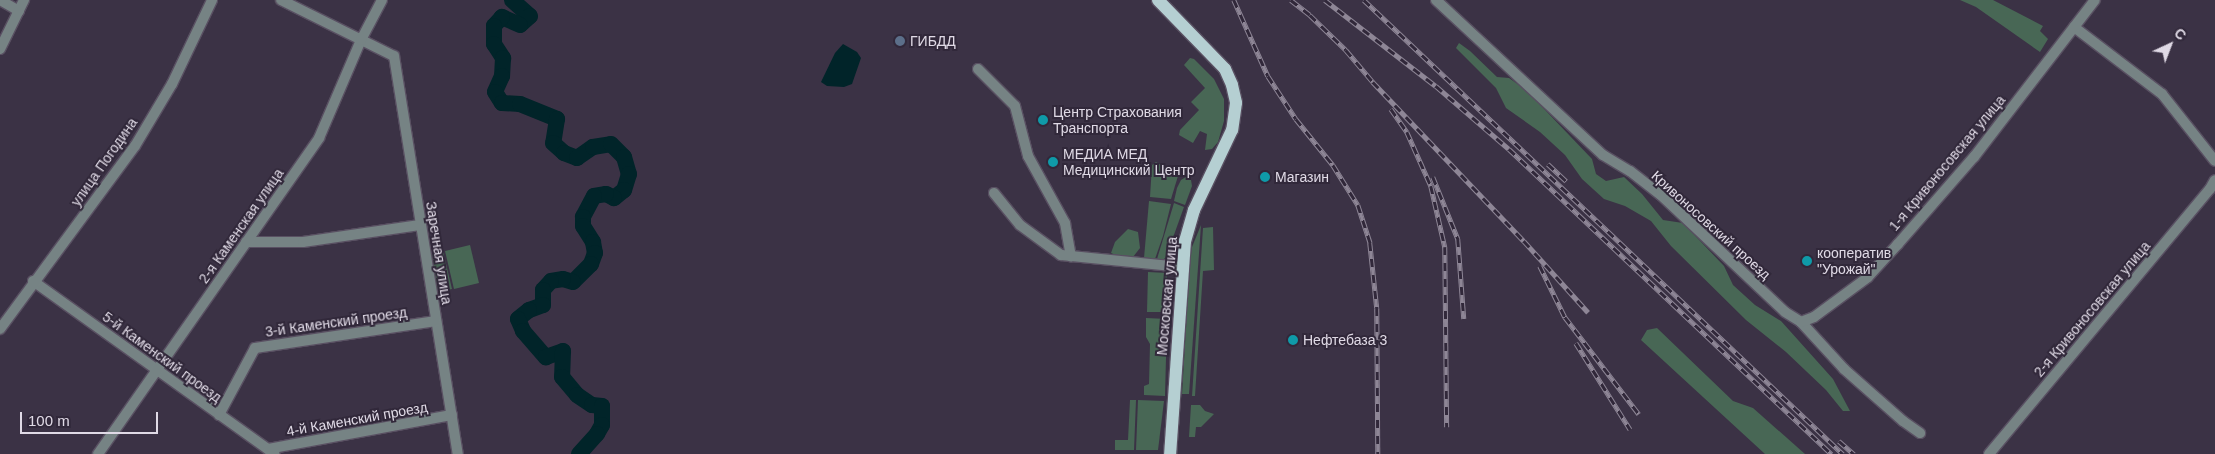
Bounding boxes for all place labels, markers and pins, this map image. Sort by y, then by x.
place label: ГИБДД [910,33,956,49]
marker: ГИБДД [894,35,906,47]
place label: Центр Страхования Транспорта [1053,104,1182,136]
marker: Центр Страхования Транспорта [1037,114,1049,126]
place label: МЕДИА МЕД Медицинский Центр [1063,146,1195,178]
marker: МЕДИА МЕД Медицинский Центр [1047,156,1059,168]
place label: Магазин [1275,169,1329,185]
marker: Магазин [1259,171,1271,183]
place label: кооператив "Урожай" [1817,245,1891,278]
marker: кооператив "Урожай" [1801,255,1813,267]
place label: Нефтебаза 3 [1303,332,1387,348]
marker: Нефтебаза 3 [1287,334,1299,346]

